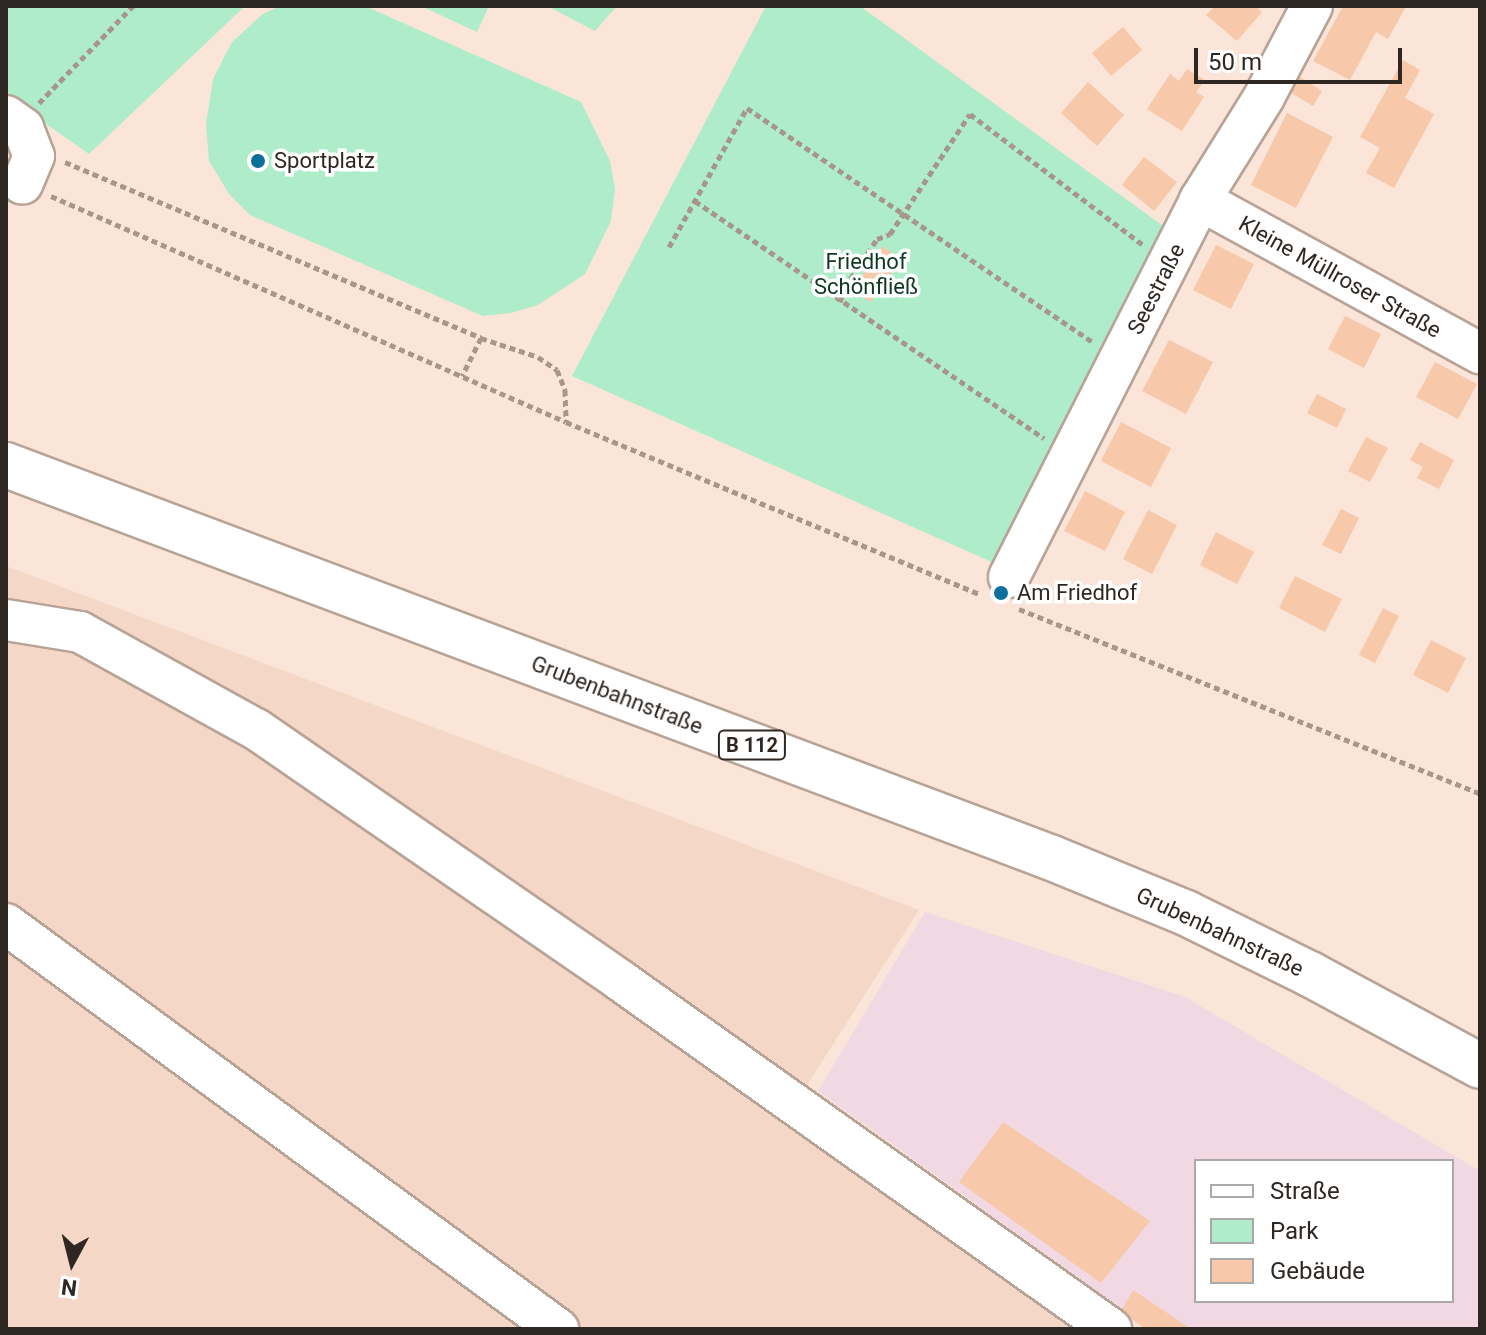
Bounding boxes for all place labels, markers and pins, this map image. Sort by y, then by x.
place label: Sportplatz [274,148,375,174]
marker: Sportplatz [249,152,267,170]
place label: Am Friedhof [1017,580,1137,606]
marker: Am Friedhof [992,584,1010,602]

